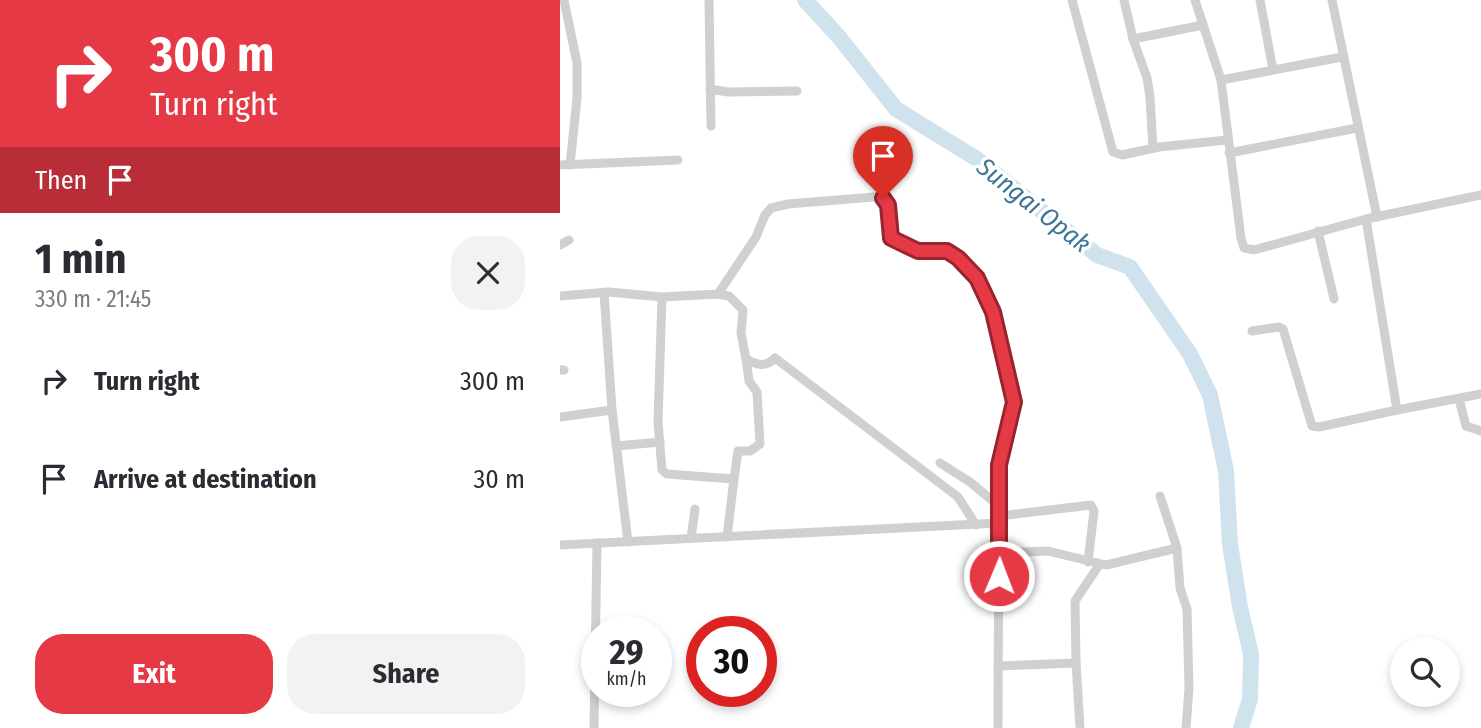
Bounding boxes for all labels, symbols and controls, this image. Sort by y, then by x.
text: 300 m [150,25,274,84]
icon: right [35,28,126,119]
text: Turn right [150,85,277,123]
pin [853,126,913,198]
icon: arrive [864,137,902,175]
water label: Sungai Opak [970,151,1097,259]
icon: arrive [101,161,139,199]
text: Then [35,165,87,196]
text: 1 min [35,234,126,284]
button: close [451,236,525,310]
text: 330 m · 21:45 [35,285,151,313]
icon: right [35,362,73,400]
text: Turn right [94,366,200,397]
text: 300 m [460,366,525,397]
icon: arrive [35,460,73,498]
text: Arrive at destination [94,464,317,495]
text: 30 m [474,464,525,495]
position arrow [962,539,1036,613]
speed limit sign: 30 [686,616,777,707]
text: 29 [609,631,644,673]
button: Exit [35,634,273,714]
button: Share [287,634,525,714]
map controls [1390,637,1460,707]
button: search [1390,637,1460,707]
text: km/h [606,668,647,690]

